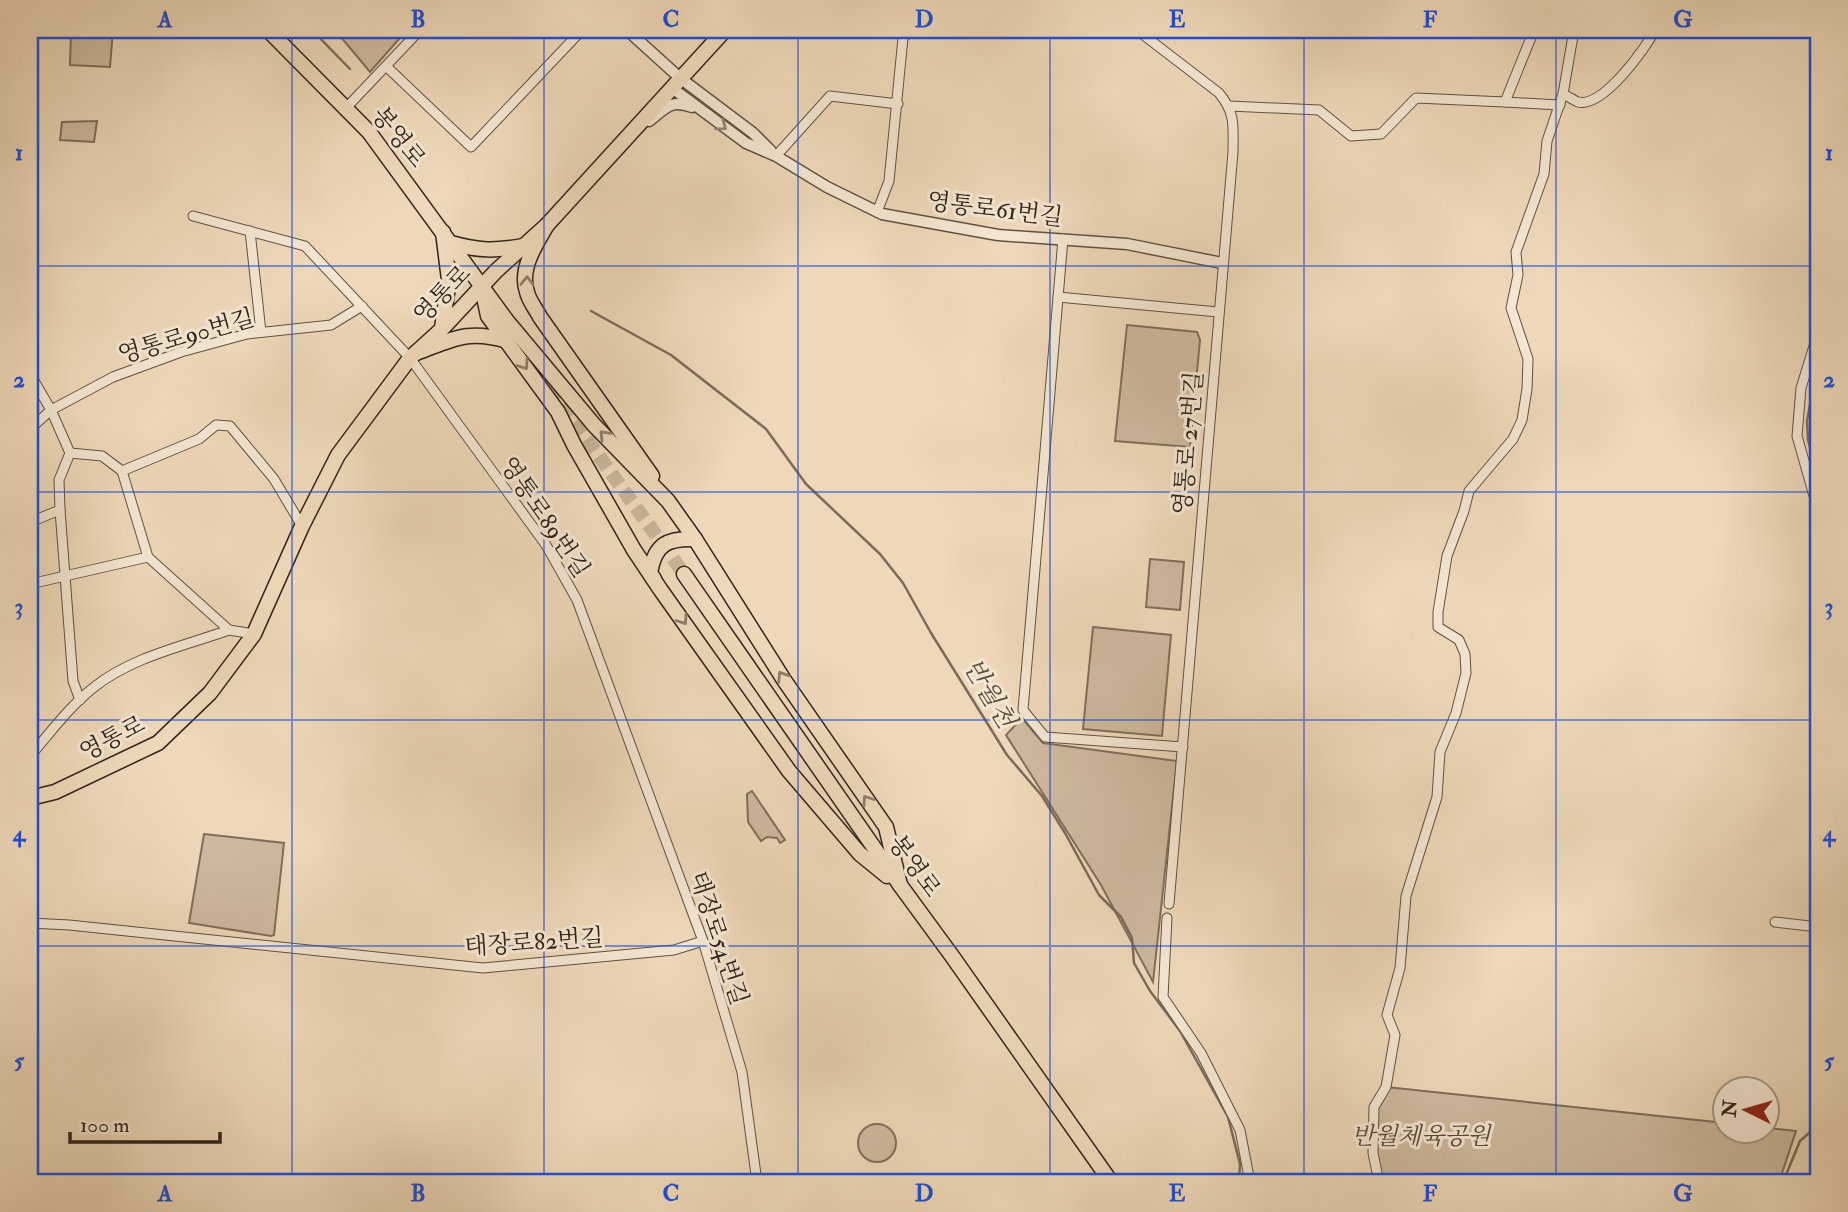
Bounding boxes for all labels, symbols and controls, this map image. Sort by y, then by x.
text: A [157,5,173,34]
text: B [410,5,426,34]
text: C [663,5,679,34]
text: D [915,5,933,34]
text: E [1169,5,1186,34]
text: F [1423,5,1438,34]
text: G [1673,5,1693,34]
street label: 봉영로 [365,101,433,174]
one-way arrow [714,117,726,130]
text: 1 [15,138,23,167]
text: 1 [1825,138,1833,167]
street label: 영통로61번길 [925,186,1065,233]
street label: 영통로 [407,259,478,330]
one-way arrow [519,275,535,285]
street label: 영통로90번길 [114,302,258,371]
one-way arrow [516,357,528,370]
text: 2 [13,365,25,394]
text: 2 [1823,365,1835,394]
street label: 영통로 27번길 [1167,370,1210,516]
one-way arrow [599,430,612,443]
street label: 영통로89번길 [493,451,596,584]
text: 3 [15,592,23,621]
text: 3 [1825,592,1833,621]
one-way arrow [675,612,687,625]
water label: 반월천 [956,653,1023,736]
one-way arrow [777,671,790,684]
street label: 영통로 [74,709,150,768]
one-way arrow [863,795,875,808]
text: 4 [12,819,27,848]
text: 4 [1822,819,1837,848]
street label: 봉영로 [882,829,948,904]
street label: 태장로54번길 [682,867,755,1009]
street label: 태장로82번길 [463,922,605,963]
text: 5 [14,1046,25,1075]
text: 5 [1824,1046,1835,1075]
north arrow [1712,1076,1782,1146]
text: N [1717,1098,1743,1119]
scale bar [70,1100,220,1144]
text: 100 m [80,1112,130,1139]
park label: 반월체육공원 [1351,1121,1492,1152]
text: A [157,1179,173,1208]
text: B [410,1179,426,1208]
text: C [663,1179,679,1208]
text: D [915,1179,933,1208]
text: E [1169,1179,1186,1208]
text: F [1423,1179,1438,1208]
text: G [1673,1179,1693,1208]

